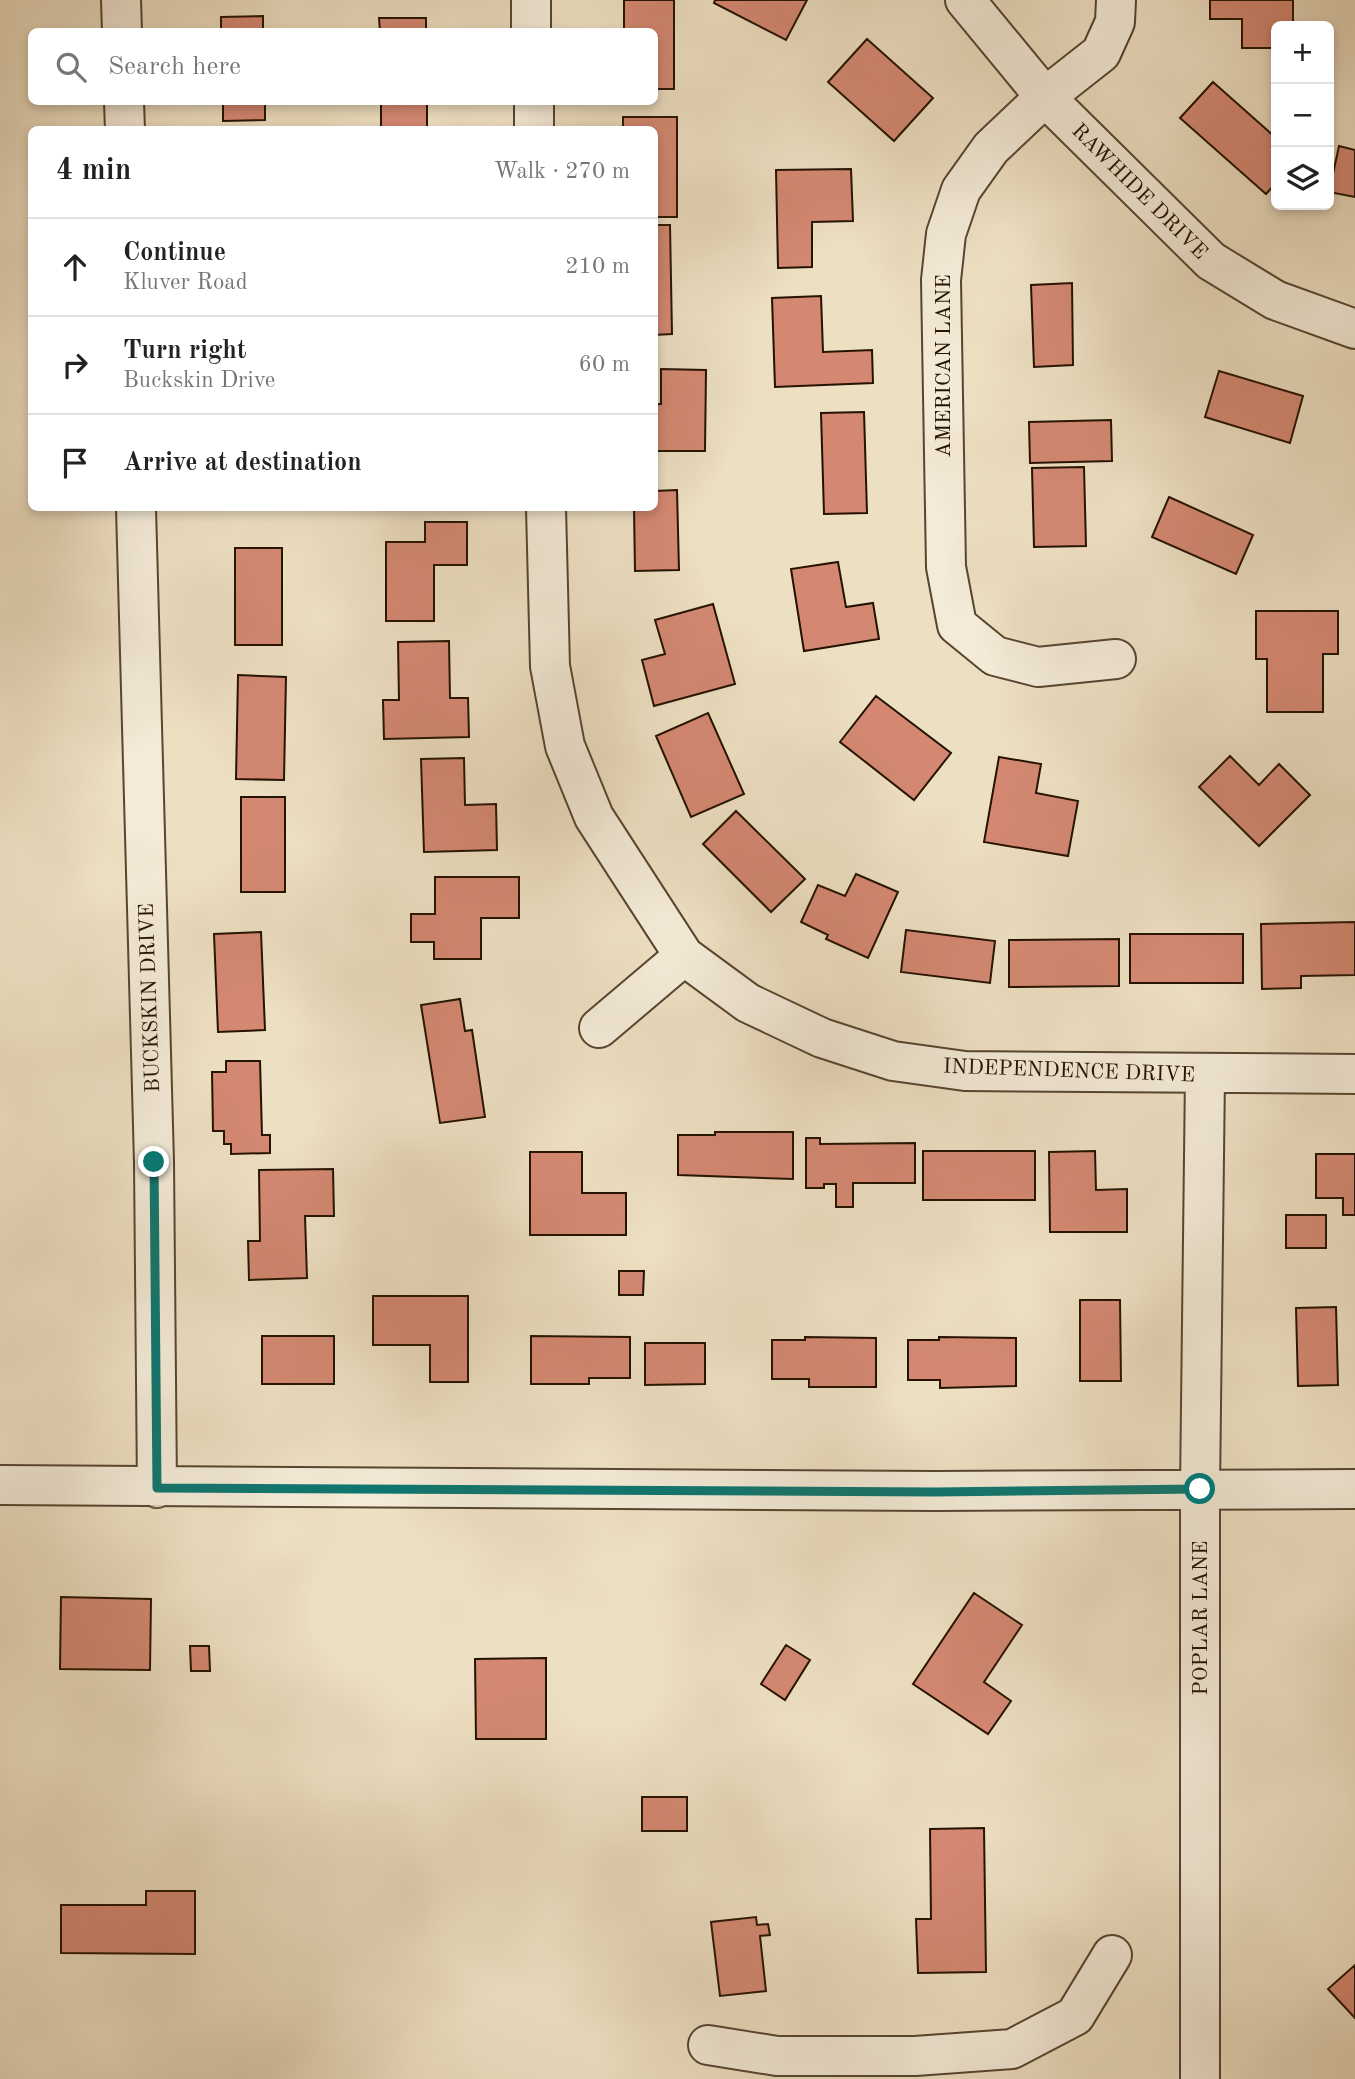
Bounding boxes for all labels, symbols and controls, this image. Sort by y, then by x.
map controls [1271,21,1334,210]
button: + [1271,21,1334,84]
search box [28,28,658,105]
icon: search [52,48,90,86]
text: Search here [108,54,241,80]
button: − [1271,84,1334,147]
street label: RAWHIDE DRIVE [1067,120,1211,264]
button: layers [1271,147,1334,210]
text: 4 min [56,156,131,186]
text: Walk · 270 m [494,160,630,183]
text: Continue [123,240,226,266]
icon: ahead [56,248,94,286]
text: 210 m [565,255,630,278]
text: Kluver Road [123,271,248,294]
street label: AMERICAN LANE [934,274,955,458]
text: Turn right [123,338,246,364]
icon: right [56,346,94,384]
text: 60 m [579,353,630,376]
text: Buckskin Drive [123,369,275,392]
icon: arrive [56,444,94,482]
text: Arrive at destination [123,450,362,476]
street label: BUCKSKIN DRIVE [137,903,164,1093]
street label: INDEPENDENCE DRIVE [943,1057,1195,1086]
route end [138,1146,169,1177]
route start [1184,1473,1215,1504]
street label: POPLAR LANE [1191,1540,1212,1696]

